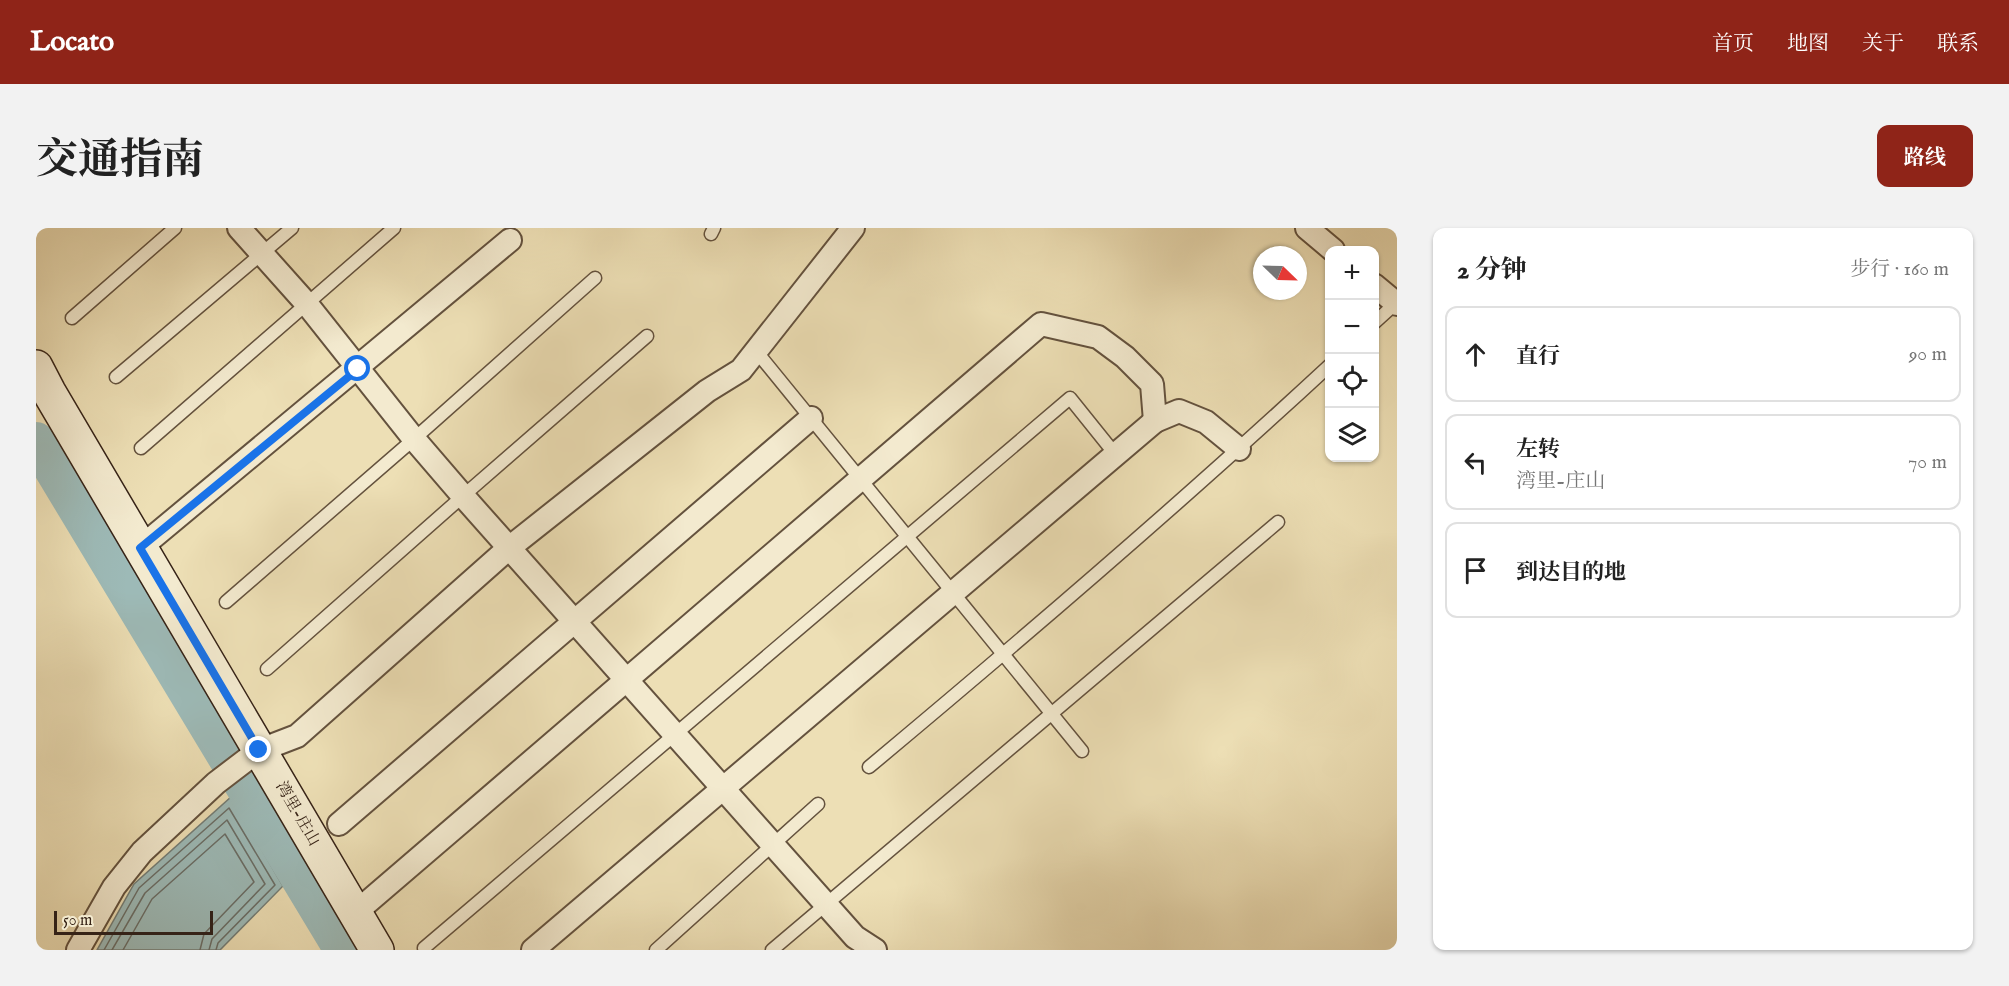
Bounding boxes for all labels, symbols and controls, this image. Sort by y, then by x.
text: Locato [30,25,114,60]
text: 首页 [1712,31,1754,58]
text: 地图 [1787,31,1829,58]
text: 关于 [1862,31,1904,58]
text: 联系 [1937,31,1979,58]
button: 路线 [1877,125,1973,187]
text: 交通指南 [36,135,204,188]
north arrow [1253,246,1307,300]
map controls [1325,246,1379,462]
button: + [1325,246,1379,300]
text: 2 分钟 [1457,254,1527,287]
text: 步行 · 160 m [1850,257,1949,282]
button: − [1325,300,1379,354]
icon: ahead [1459,338,1492,371]
text: 90 m [1909,342,1947,367]
text: 直行 [1516,343,1560,371]
button: locate [1325,354,1379,408]
route start [344,355,370,381]
button: layers [1325,408,1379,462]
text: 左转 [1516,436,1560,464]
icon: left [1459,446,1492,479]
text: 70 m [1908,450,1947,475]
text: 湾里-庄山 [1516,469,1605,494]
icon: arrive [1459,554,1492,587]
text: 到达目的地 [1516,559,1626,587]
route end [245,736,271,762]
street label: 湾里-庄山 [270,778,324,850]
scale bar [54,908,213,936]
text: 50 m [63,911,92,931]

